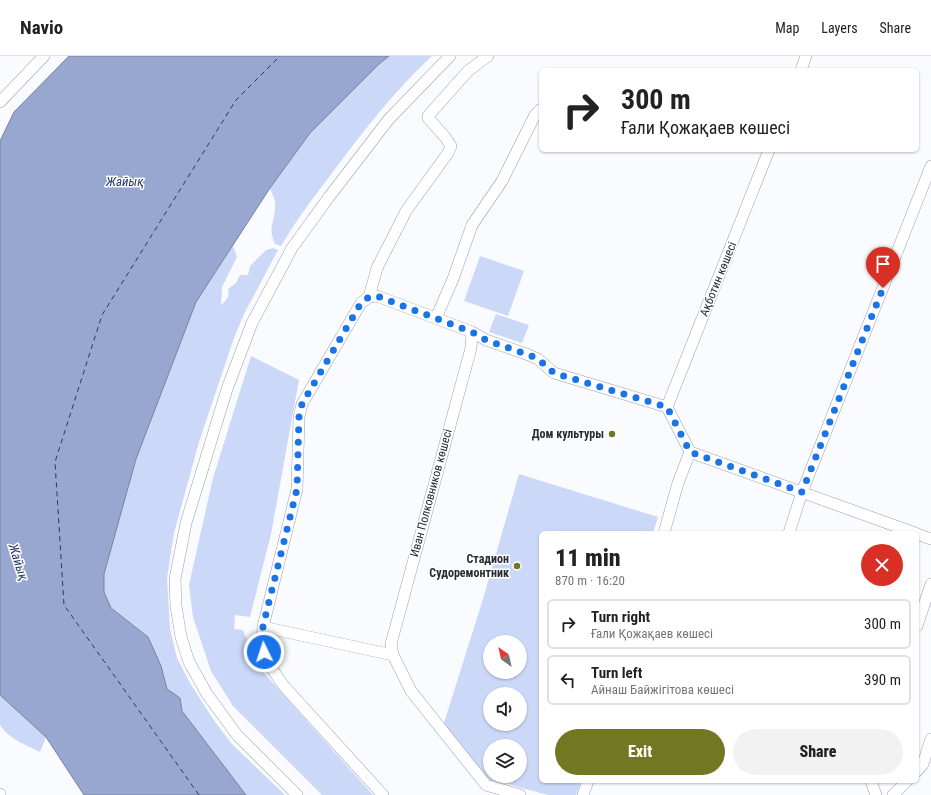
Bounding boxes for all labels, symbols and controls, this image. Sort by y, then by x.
text: Navio [20,16,63,39]
text: Map [775,20,799,36]
text: Layers [821,20,858,36]
text: Share [880,20,911,36]
text: 300 m [621,83,691,116]
icon: right [555,84,607,136]
text: Ғали Қожақаев көшесі [621,117,790,138]
water label: Жайық [105,174,144,189]
street label: Ақботин көшесі [697,240,739,318]
pin [866,247,900,288]
icon: arrive [872,253,894,275]
street label: Иван Полковников көшесі [407,427,455,559]
place label: Дом культуры [532,427,604,441]
marker: Дом культуры [607,429,617,439]
water label: Жайық [5,541,32,583]
text: 11 min [555,544,621,572]
button: close [861,544,903,586]
place label: Стадион Судоремонтник [429,552,509,580]
marker: Стадион Судоремонтник [512,561,522,571]
text: 870 m · 16:20 [555,573,625,588]
text: Turn right [591,608,650,626]
icon: right [557,613,579,635]
text: 300 m [864,615,901,633]
text: Ғали Қожақаев көшесі [591,626,713,641]
position arrow [243,631,285,673]
north arrow [483,635,527,679]
map controls [483,635,527,783]
text: Turn left [591,664,642,682]
icon: left [557,669,579,691]
text: 390 m [864,671,901,689]
text: Айнаш Байжігітова көшесі [591,682,734,697]
button: sound [483,687,527,731]
button: Exit [555,729,725,775]
button: Share [733,729,903,775]
button: layers [483,739,527,783]

